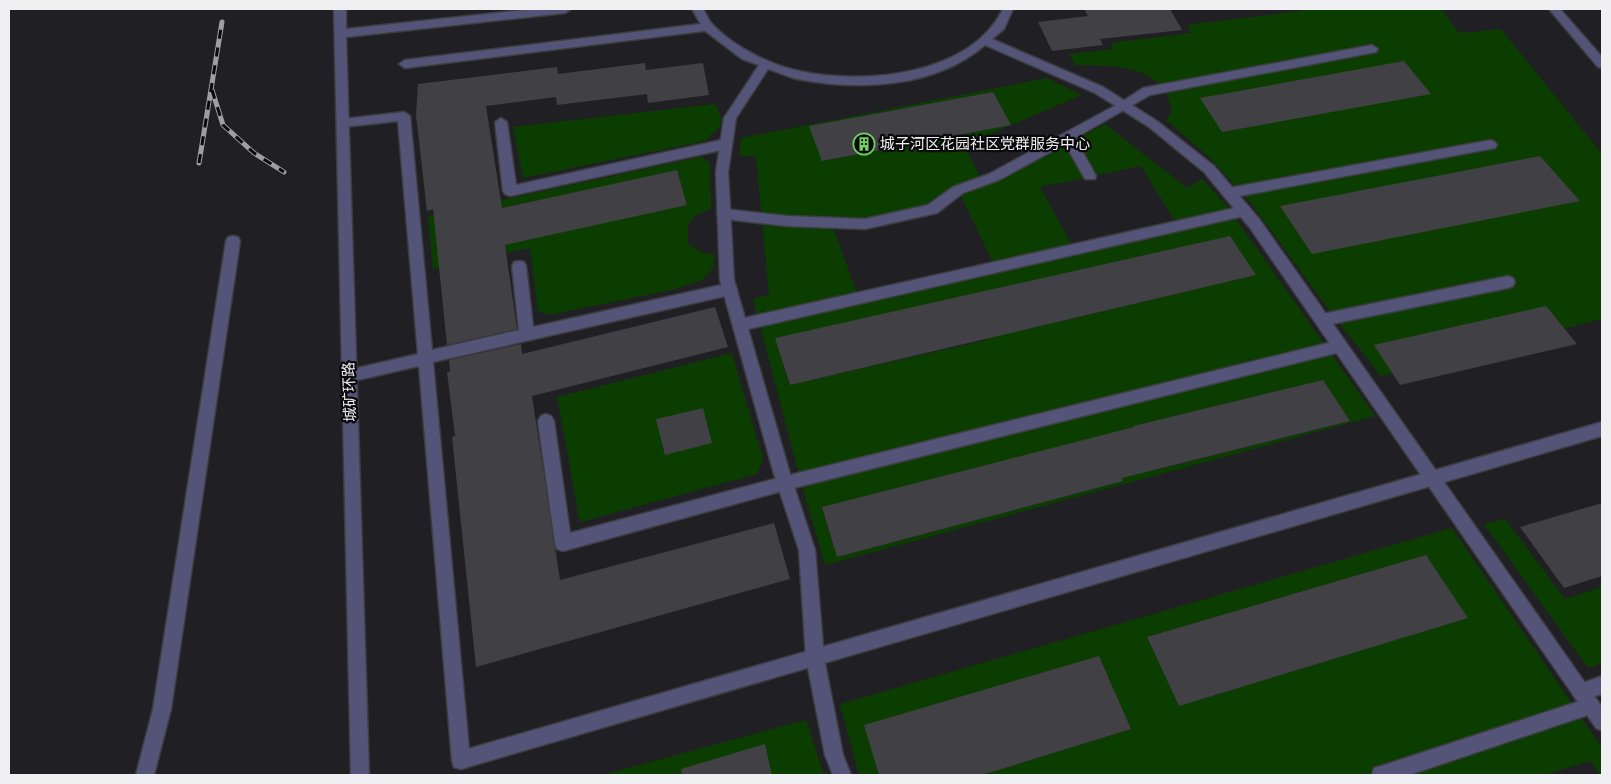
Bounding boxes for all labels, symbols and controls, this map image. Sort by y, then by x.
building icon: 城子河区花园社区党群服务中心 [852,132,876,156]
place label: 城子河区花园社区党群服务中心 [880,136,1090,152]
street label: 城矿环路 [340,362,359,422]

